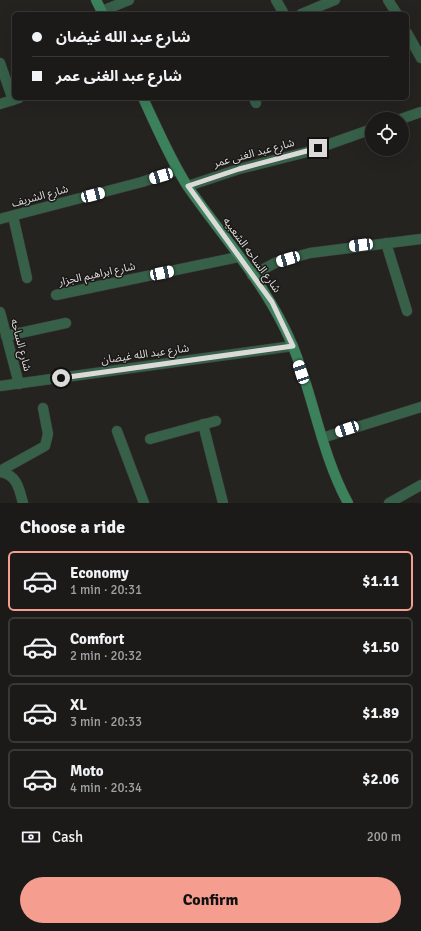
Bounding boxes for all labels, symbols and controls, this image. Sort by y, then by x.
text: شارع عبد الله غيضان [56,28,191,46]
text: شارع عبد الغنى عمر [56,67,182,85]
map controls [365,112,409,156]
button: locate [365,112,409,156]
street label: شارع عبد الغنى عمر [211,136,296,171]
route end [309,139,327,157]
car [148,167,174,185]
street label: شارع الشريف [10,182,70,211]
car [80,186,106,204]
street label: شارع الساحه الشعبيه [220,215,284,296]
car [348,238,374,252]
car [275,250,301,268]
street label: شارع ابراهيم الجزار [56,259,137,291]
car [149,265,175,281]
street label: شارع الساحه [7,317,34,373]
street label: شارع عبد الله غيضان [100,341,190,368]
car [292,359,310,385]
route start [52,369,70,387]
car [334,420,360,438]
text: Choose a ride [20,516,125,538]
icon: car [22,563,58,599]
text: Economy [70,564,129,582]
text: $1.11 [362,572,399,590]
text: 1 min · 20:31 [70,582,142,598]
icon: car [22,629,58,665]
text: Comfort [70,630,124,648]
text: $1.50 [362,638,399,656]
text: 2 min · 20:32 [70,648,142,664]
icon: car [22,695,58,731]
text: XL [70,696,87,714]
text: $1.89 [362,704,399,722]
text: 3 min · 20:33 [70,714,142,730]
icon: car [22,761,58,797]
text: Moto [70,762,104,780]
text: $2.06 [362,770,399,788]
text: 4 min · 20:34 [70,780,142,796]
icon: cash [20,826,42,848]
text: Cash [52,828,83,846]
text: 200 m [367,829,401,845]
button: Confirm [20,877,401,923]

